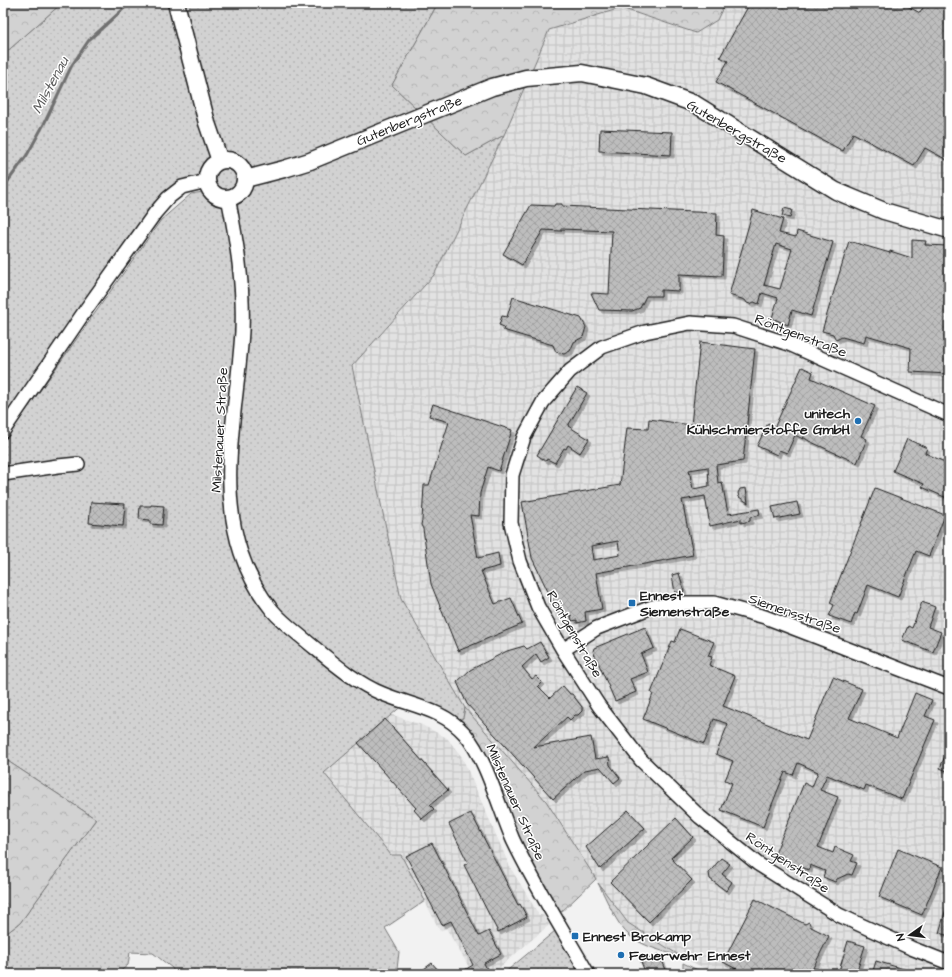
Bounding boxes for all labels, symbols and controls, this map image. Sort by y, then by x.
water label: Milstenau [27,52,75,117]
street label: Gutenbergstraße [353,90,466,151]
street label: Gutenbergstraße [683,95,791,169]
street label: Röntgenstraße [752,309,850,363]
street label: Milstenauer Straße [207,367,233,493]
place label: unitech Kühlschmierstoffe GmbH [687,404,851,440]
marker: unitech Kühlschmierstoffe GmbH [853,416,863,426]
place label: Ennest Siemenstraße [639,586,730,622]
street label: Röntgenstraße [541,587,607,682]
street label: Siemensstraße [746,589,844,639]
marker: Ennest Siemenstraße [627,598,637,608]
street label: Milstenauer Straße [480,741,550,864]
street label: Röntgenstraße [741,827,834,899]
north arrow [890,915,930,955]
place label: Ennest Brokamp [583,927,691,947]
marker: Ennest Brokamp [570,931,580,941]
text: N [893,932,909,942]
place label: Feuerwehr Ennest [629,946,751,966]
marker: Feuerwehr Ennest [616,950,626,960]

